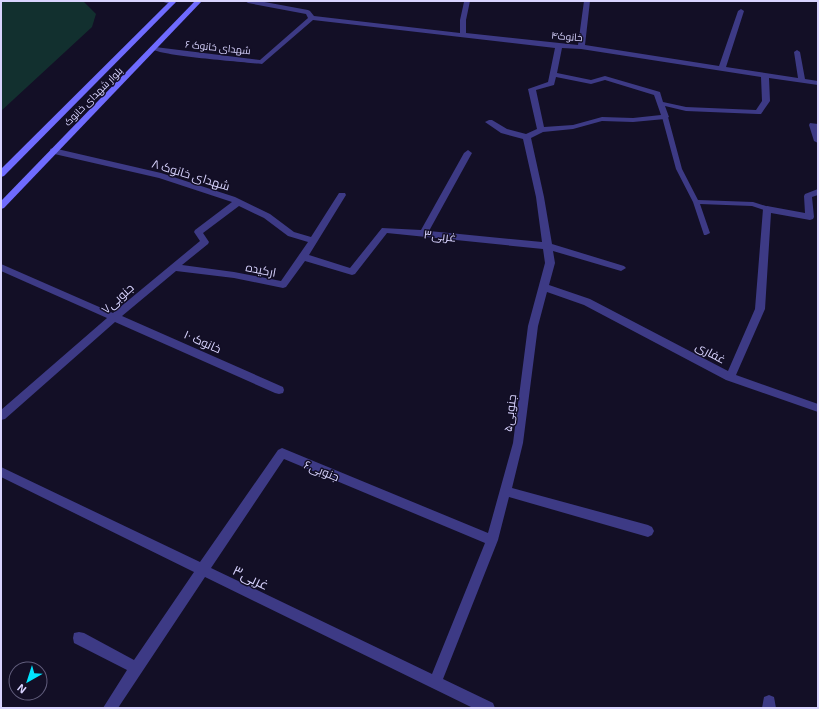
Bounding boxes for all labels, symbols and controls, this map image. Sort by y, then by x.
street label: خانوک۴ [551,29,583,43]
street label: شهدای خانوک ۶ [184,38,251,57]
street label: بلوار شهدای خانوک [61,64,126,129]
street label: شهدای خانوک ۸ [150,155,232,193]
street label: غربی۳ [423,226,457,245]
street label: ارکیده [244,259,277,280]
street label: جنوبی۷ [98,280,137,317]
street label: خانوک ۱۰ [182,327,224,356]
street label: غفاری [693,338,729,367]
street label: جنوبی۵ [500,394,519,433]
street label: جنوبی۶ [302,457,342,484]
street label: غربی۳ [230,561,272,593]
north arrow [8,661,48,701]
text: N [14,682,29,697]

